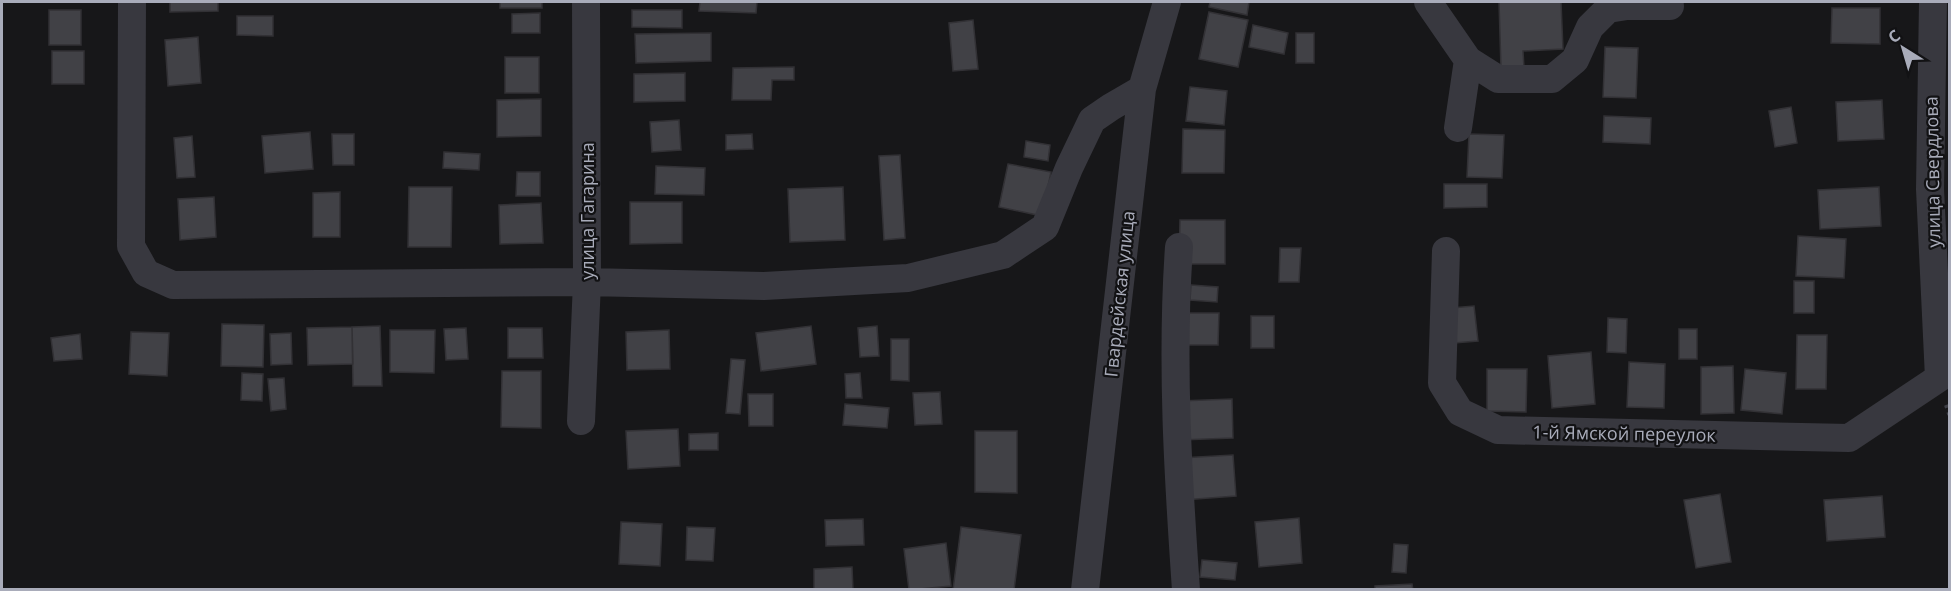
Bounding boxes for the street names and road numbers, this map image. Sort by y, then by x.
street label: улица Свердлова [1919,96,1945,248]
street label: улица Гагарина [575,142,599,280]
street label: Гвардейская улица [1098,210,1140,378]
street label: 1-й Ямской переулок [1532,419,1717,447]

